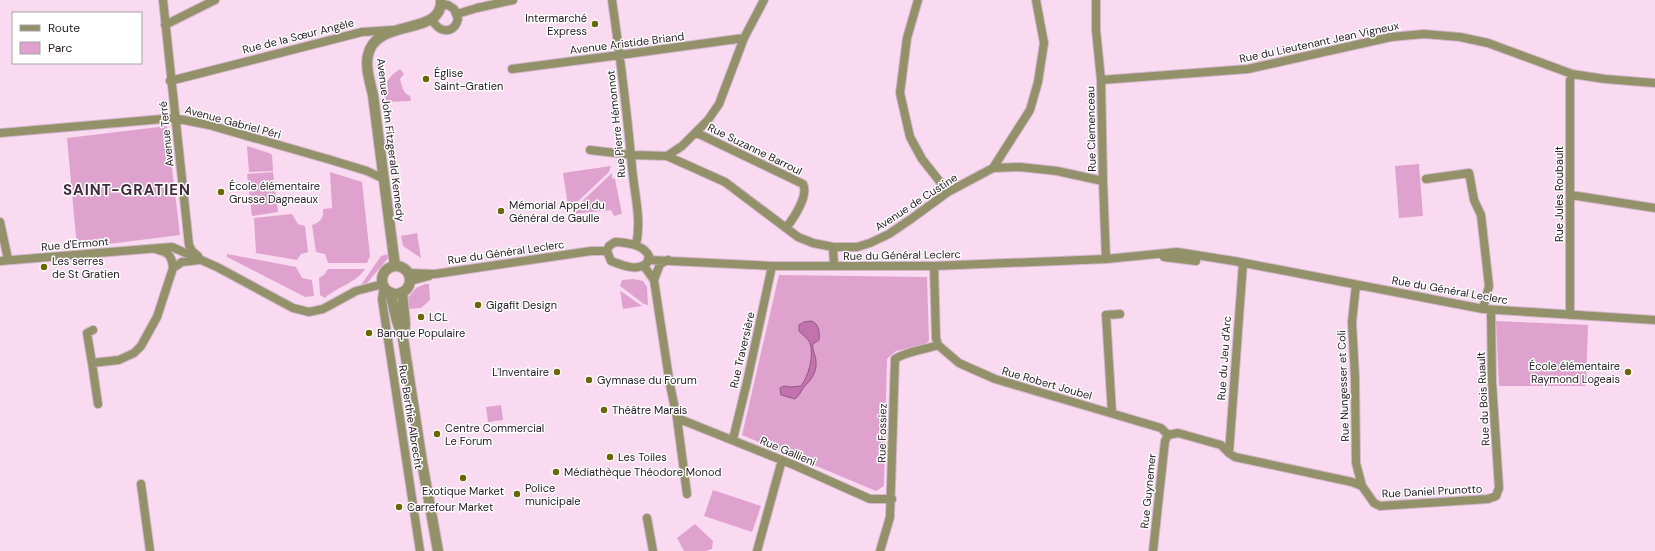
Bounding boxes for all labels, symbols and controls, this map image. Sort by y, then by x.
place label: Intermarché Express [525,11,587,38]
legend [12,12,142,64]
street label: Rue de la Sœur Angèle [241,15,355,57]
street label: Rue du Lieutenant Jean Vigneux [1238,18,1401,66]
marker: Intermarché Express [590,19,600,29]
text: Route [48,20,80,36]
street label: Avenue Aristide Briand [569,29,685,57]
text: Parc [48,40,72,56]
street label: Avenue John Fitzgerald Kennedy [374,58,408,222]
place label: Église Saint-Gratien [434,66,503,93]
street label: Rue Pierre Hémonnot [603,70,629,178]
marker: Église Saint-Gratien [421,74,431,84]
street label: Rue Clemenceau [1083,86,1099,172]
street label: Avenue Terré [156,100,176,168]
street label: Avenue Gabriel Péri [183,102,283,142]
street label: Rue Suzanne Barroul [705,120,805,178]
street label: Rue Jules Roubault [1552,146,1566,242]
street label: Avenue de Custine [872,170,960,234]
place label: École élémentaire Grusse Dagneaux [229,179,320,206]
district label: SAINT-GRATIEN [63,180,191,200]
marker: École élémentaire Grusse Dagneaux [216,187,226,197]
place label: Mémorial Appel du Général de Gaulle [509,198,605,225]
marker: Mémorial Appel du Général de Gaulle [496,206,506,216]
street label: Rue d'Ermont [41,234,109,254]
street label: Rue du Général Leclerc [447,237,565,267]
street label: Rue du Général Leclerc [843,247,961,263]
place label: Les serres de St Gratien [52,254,119,281]
marker: Les serres de St Gratien [39,262,49,272]
street label: Rue du Général Leclerc [1391,273,1509,307]
place label: Gigafit Design [486,298,557,312]
marker: Gigafit Design [473,300,483,310]
place label: LCL [429,310,448,324]
street label: Rue Traversière [726,311,758,389]
marker: LCL [416,312,426,322]
street label: Rue du Jeu d'Arc [1214,315,1234,401]
place label: Banque Populaire [377,326,465,340]
marker: Banque Populaire [364,328,374,338]
street label: Rue Nungesser et Coli [1334,330,1352,442]
street label: Rue du Bois Ruault [1474,352,1492,446]
place label: École élémentaire Raymond Logeais [1529,359,1620,386]
street label: Rue Robert Joubel [1000,363,1094,403]
street label: Rue Berthie Albrecht [396,364,426,470]
place label: L'Inventaire [492,365,549,379]
marker: L'Inventaire [552,367,562,377]
marker: École élémentaire Raymond Logeais [1623,367,1633,377]
place label: Gymnase du Forum [597,373,697,387]
marker: Gymnase du Forum [584,375,594,385]
place label: Théâtre Marais [612,403,687,417]
street label: Rue Fossiez [874,403,890,463]
marker: Théâtre Marais [599,405,609,415]
place label: Centre Commercial Le Forum [445,421,544,448]
marker: Centre Commercial Le Forum [432,429,442,439]
street label: Rue Gallieni [758,433,818,469]
place label: Les Toiles [618,450,667,464]
marker: Les Toiles [605,452,615,462]
street label: Rue Guynemer [1137,453,1159,529]
place label: Médiathèque Théodore Monod [564,465,721,479]
marker: Médiathèque Théodore Monod [551,467,561,477]
marker: Exotique Market [458,473,468,483]
place label: Police municipale [525,481,581,508]
street label: Rue Daniel Prunotto [1381,481,1483,501]
place label: Exotique Market [422,484,504,498]
marker: Police municipale [512,489,522,499]
place label: Carrefour Market [407,500,493,514]
marker: Carrefour Market [394,502,404,512]

